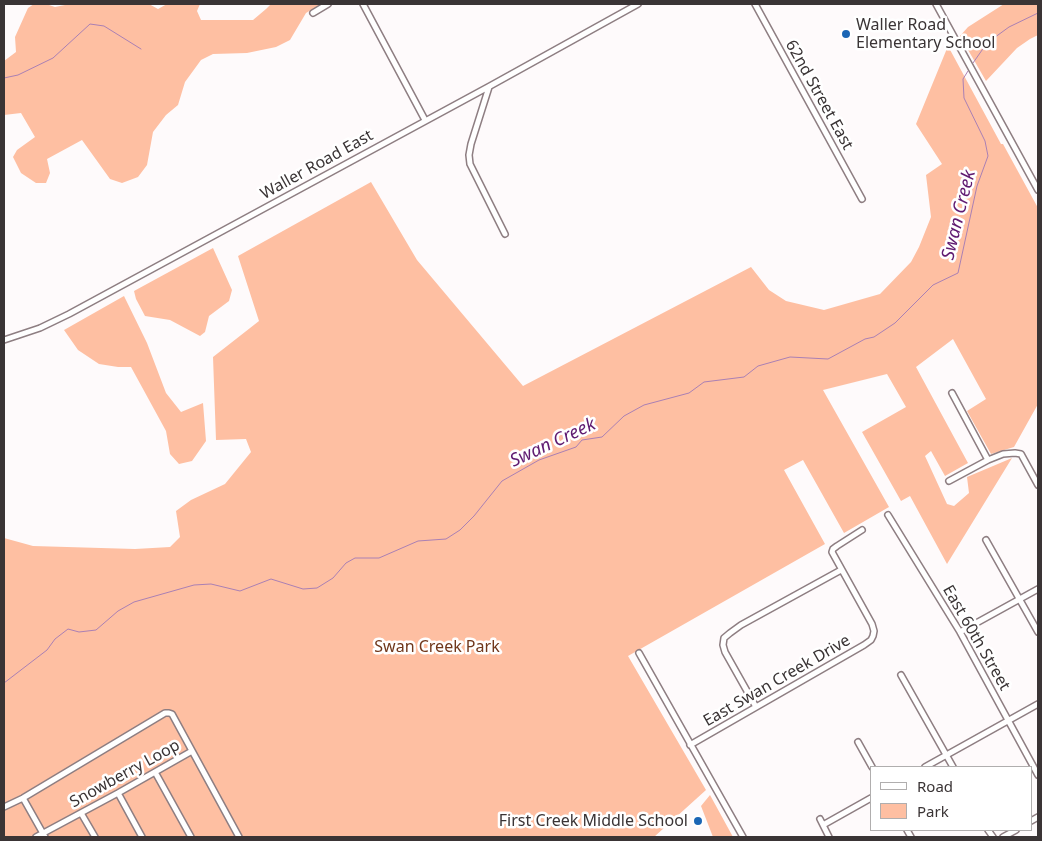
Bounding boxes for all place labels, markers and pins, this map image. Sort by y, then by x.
place label: Waller Road Elementary School [856,15,995,53]
marker: Waller Road Elementary School [840,28,852,40]
place label: First Creek Middle School [499,811,688,831]
marker: First Creek Middle School [692,815,704,827]

